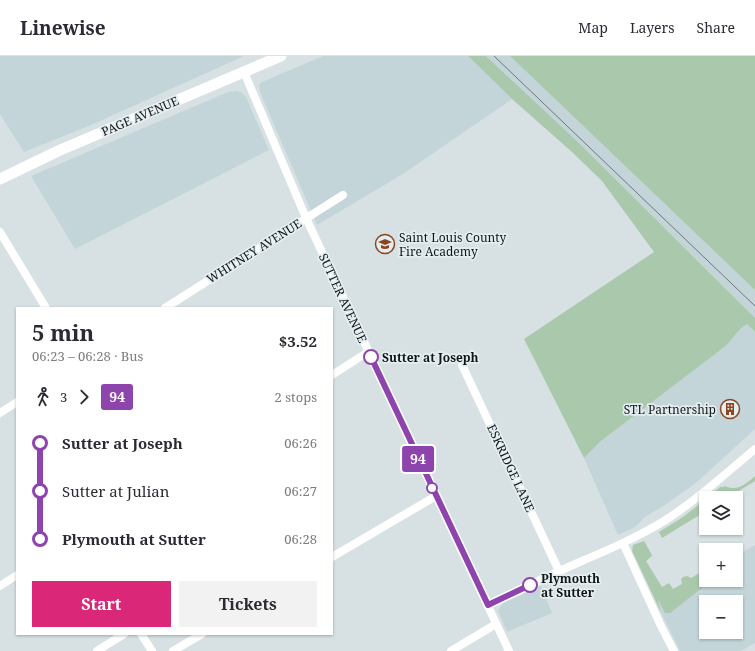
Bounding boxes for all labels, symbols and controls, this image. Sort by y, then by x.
text: Linewise [20,15,106,41]
text: Map [578,18,608,37]
text: Layers [630,18,675,37]
text: Share [697,18,735,37]
street label: PAGE AVENUE [99,92,181,140]
street label: WHITNEY AVENUE [203,215,305,287]
place label: Saint Louis County Fire Academy [399,229,506,260]
school or university icon: Saint Louis County Fire Academy [374,233,396,255]
street label: SUTTER AVENUE [315,251,371,345]
text: 5 min [32,317,94,347]
text: $3.52 [279,331,317,351]
text: 06:23 – 06:28 · Bus [32,347,143,365]
marker: Sutter at Joseph [363,349,379,365]
place label: Sutter at Joseph [382,349,479,366]
icon: walk [32,386,54,408]
icon: forward [73,386,95,408]
text: 94 [109,387,125,406]
text: 3 [60,388,67,406]
text: 2 stops [275,388,317,406]
building icon: STL Partnership [719,398,741,420]
place label: STL Partnership [624,401,716,418]
street label: ESKRIDGE LANE [483,421,539,515]
text: Sutter at Joseph [62,433,183,453]
text: 06:26 [284,434,317,452]
line badge: 94 [400,446,436,472]
text: 94 [410,449,426,468]
text: Sutter at Julian [62,481,169,501]
text: 06:27 [284,482,317,500]
unlabelled marker [426,482,438,494]
map controls [699,491,743,639]
button: layers [699,491,743,535]
text: Plymouth at Sutter [62,529,206,549]
text: 06:28 [284,530,317,548]
button: + [699,543,743,587]
place label: Plymouth at Sutter [541,570,600,601]
marker: Plymouth at Sutter [522,577,538,593]
button: Start [32,581,171,627]
button: Tickets [179,581,317,627]
button: − [699,595,743,639]

